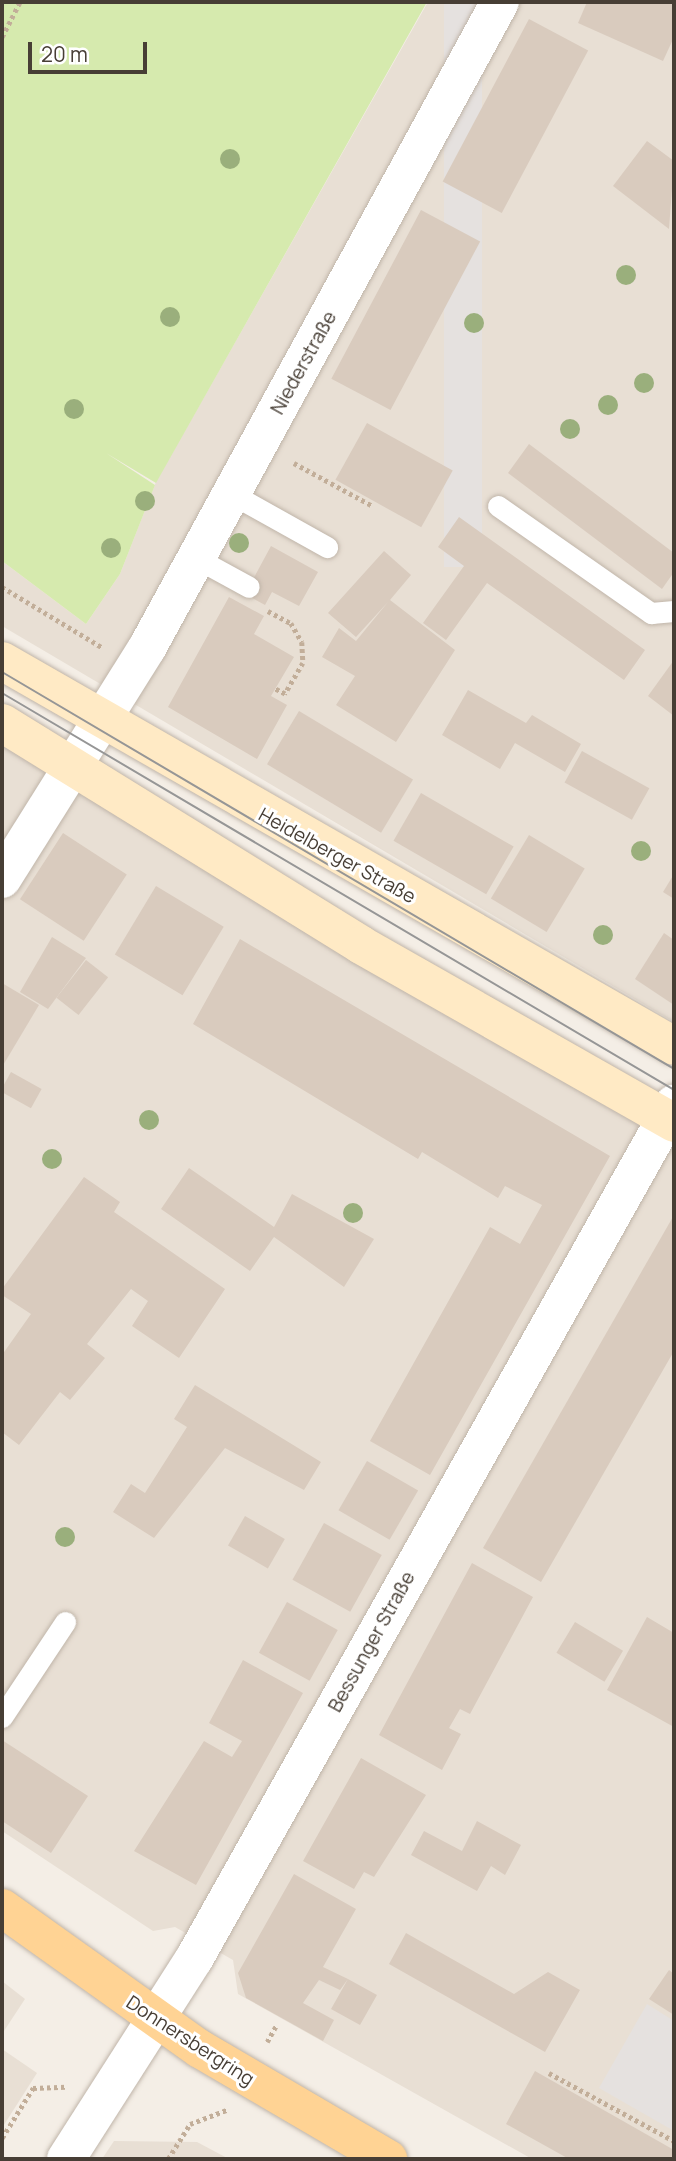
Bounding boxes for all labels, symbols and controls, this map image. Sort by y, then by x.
scale bar [32,28,150,72]
text: 20 m [41,40,88,68]
street label: Niederstraße [266,307,342,419]
street label: Heidelberger Straße [255,803,419,909]
street label: Bessunger Straße [324,1568,420,1716]
street label: Donnersbergring [122,1991,258,2091]

